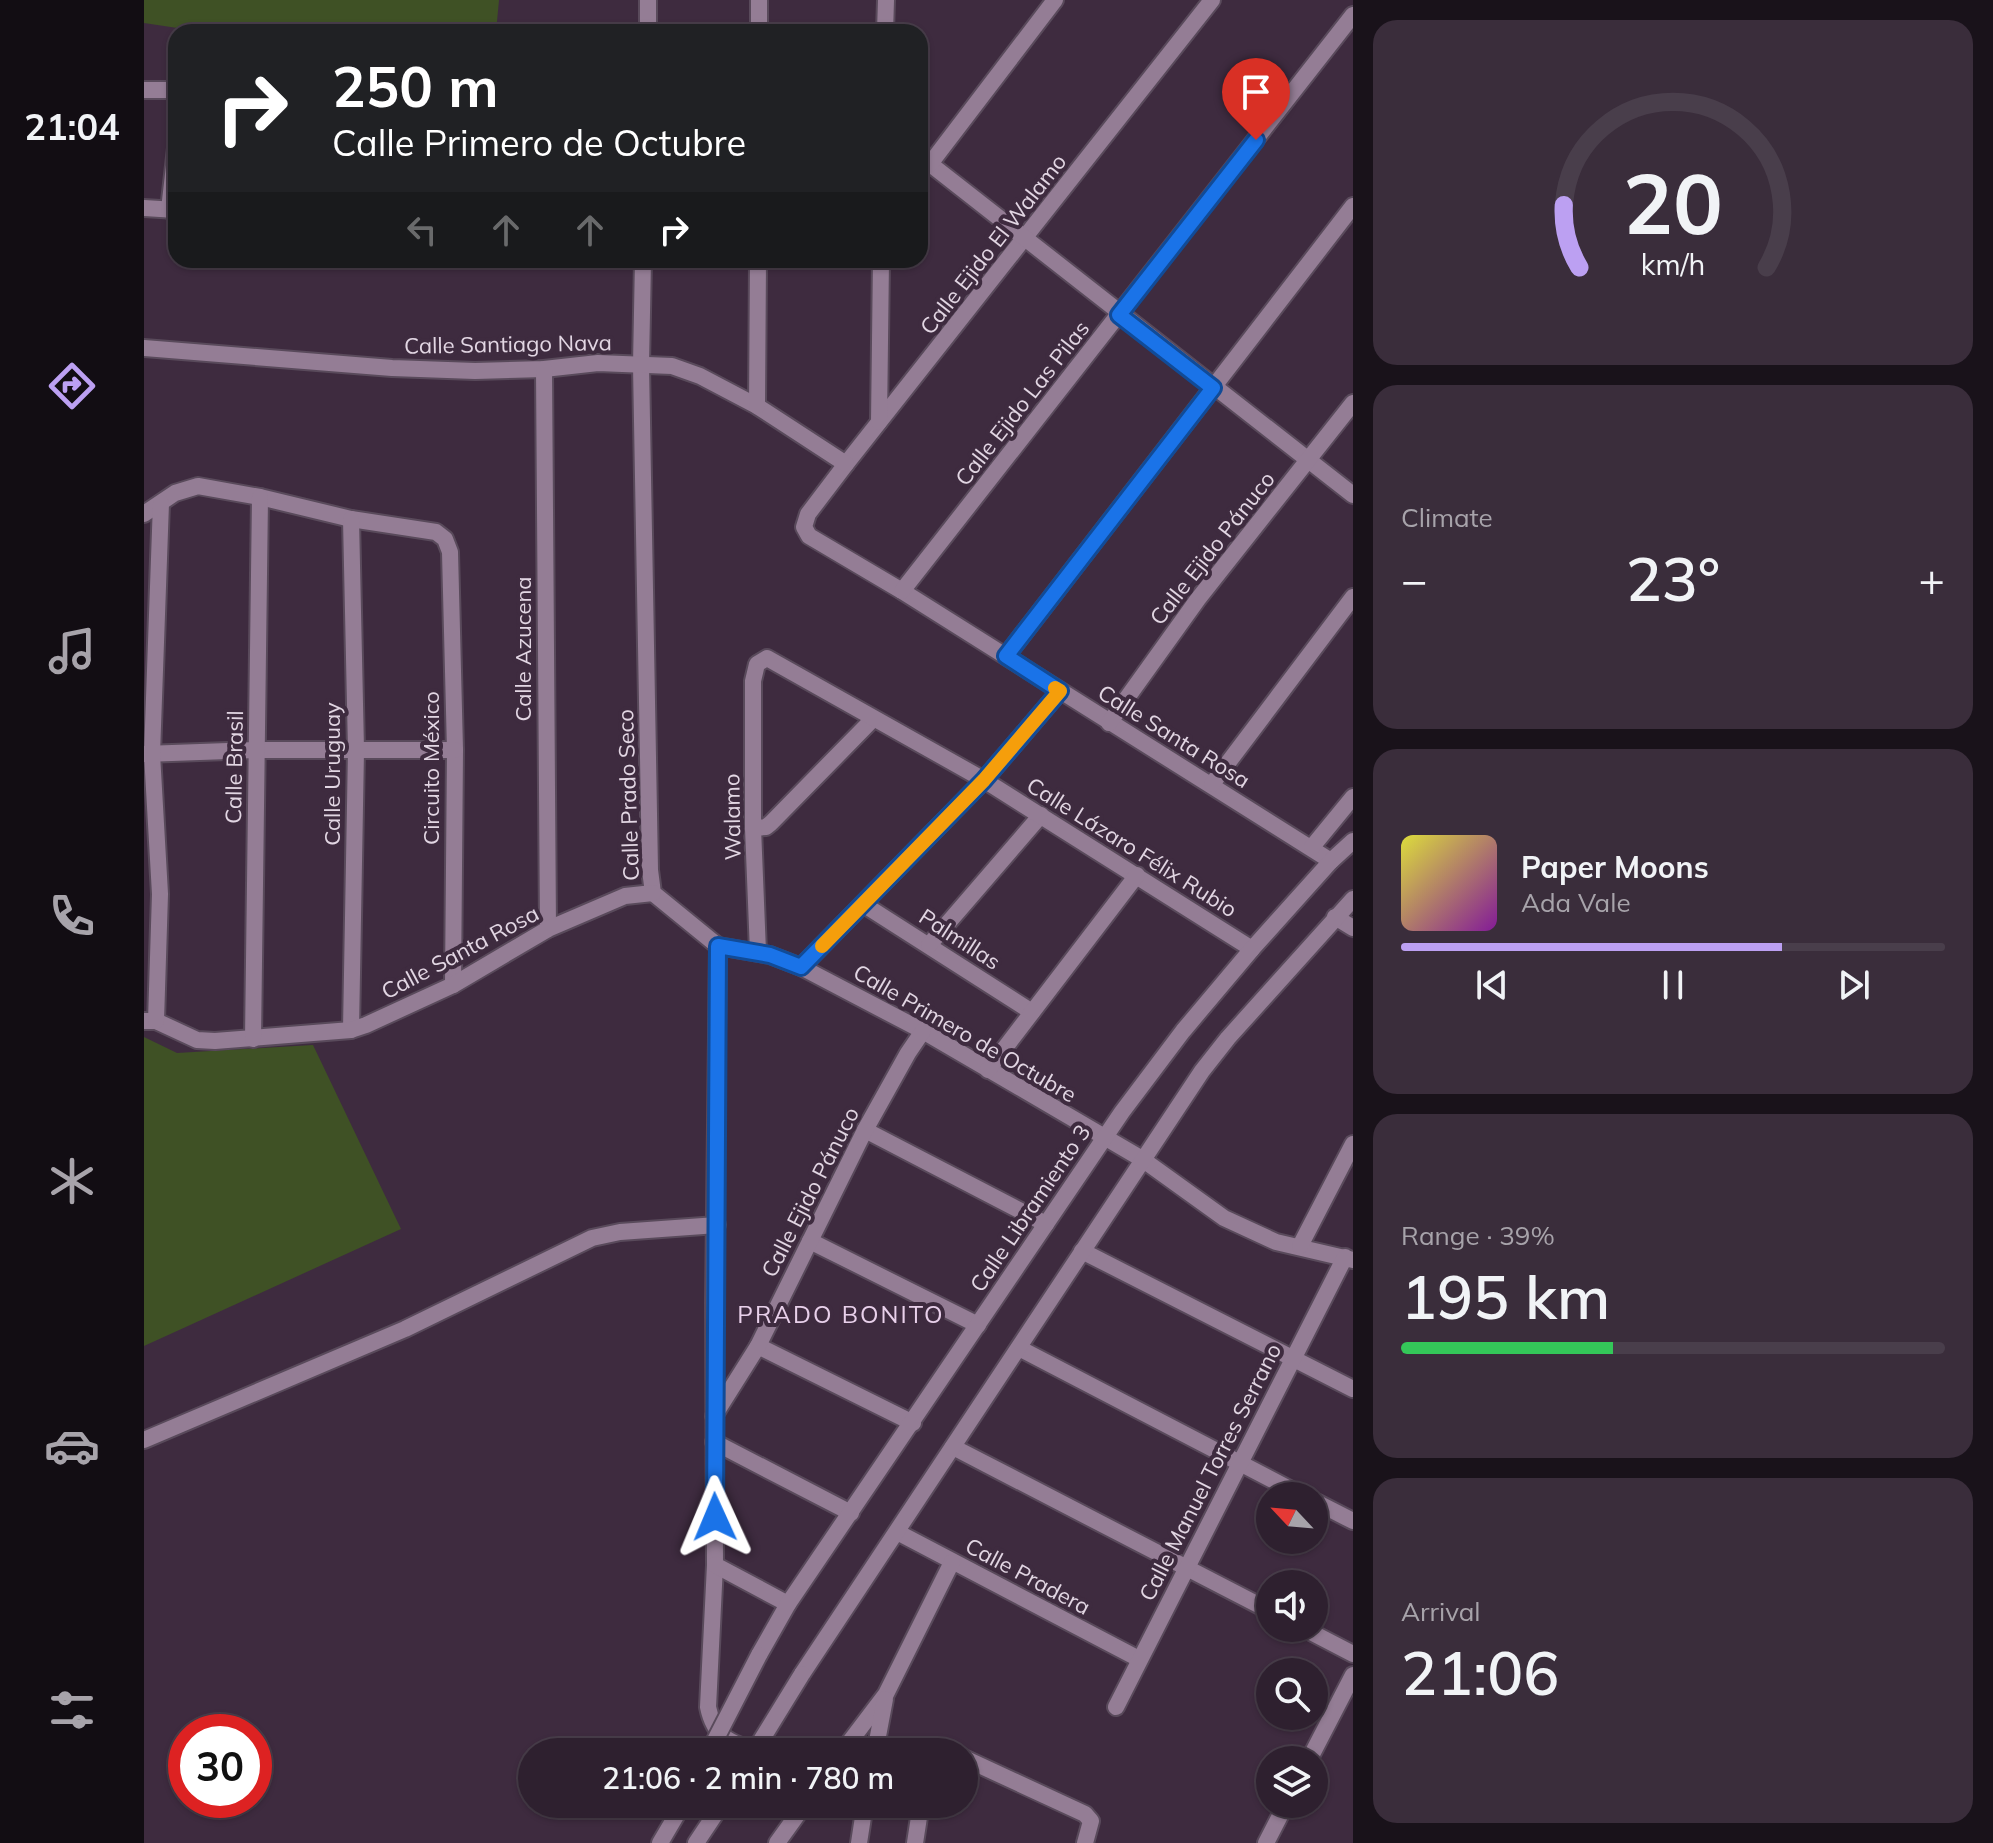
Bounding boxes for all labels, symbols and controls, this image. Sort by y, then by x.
text: 250 m [332,51,499,121]
icon: right [200,56,304,160]
pin [1222,58,1290,140]
icon: arrive [1234,70,1278,114]
text: 21:04 [24,104,120,149]
text: Calle Primero de Octubre [332,120,746,165]
street label: Calle Ejido El Walamo [914,148,1072,340]
text: 20 [1623,150,1723,255]
icon: left [400,208,444,252]
icon: ahead [484,208,528,252]
icon: ahead [568,208,612,252]
icon: right [652,208,696,252]
text: km/h [1641,246,1705,282]
street label: Calle Ejido Las Pilas [949,315,1095,491]
street label: Calle Santiago Nava [404,328,612,360]
icon: directions [44,358,100,414]
street label: Calle Ejido Pánuco [1143,466,1281,630]
text: Climate [1401,501,1493,534]
text: 23° [1626,541,1720,616]
text: − [1401,552,1427,607]
text: + [1919,552,1945,607]
street label: Calle Azucena [509,576,537,722]
icon: music [44,623,100,679]
street label: Calle Santa Rosa [1093,678,1255,794]
street label: Circuito México [417,691,445,845]
street label: Calle Uruguay [318,702,346,846]
street label: Calle Prado Seco [611,709,645,881]
street label: Calle Brasil [219,710,249,824]
street label: Calle Lázaro Félix Rubio [1022,771,1242,923]
street label: Walamo [717,773,747,861]
text: Paper Moons [1521,848,1709,886]
text: Ada Vale [1521,886,1631,919]
icon: phone [44,888,100,944]
street label: Calle Santa Rosa [377,899,543,1005]
street label: Palmillas [914,902,1006,976]
street label: Calle Primero de Octubre [848,958,1082,1108]
icon: previous [1470,963,1514,1007]
icon: pause [1651,963,1695,1007]
icon: next [1832,963,1876,1007]
street label: Calle Ejido Pánuco [755,1102,865,1282]
street label: Calle Libramiento 3 [964,1119,1096,1297]
icon: climate [44,1153,100,1209]
text: Range · 39% [1401,1219,1555,1252]
text: 195 km [1401,1259,1610,1334]
district label: PRADO BONITO [737,1299,945,1329]
street label: Calle Manuel Torres Serrano [1133,1338,1287,1606]
icon: car [44,1418,100,1474]
position arrow [673,1475,757,1559]
north arrow [1256,1482,1328,1554]
map controls [1256,1482,1328,1818]
street label: Calle Pradera [961,1531,1095,1621]
button: sound [1256,1570,1328,1642]
text: Arrival [1401,1595,1481,1628]
text: 21:06 [1401,1635,1559,1710]
button: search [1256,1658,1328,1730]
icon: filters [44,1682,100,1738]
speed limit sign: 30 [168,1714,272,1818]
button: layers [1256,1746,1328,1818]
text: 21:06 · 2 min · 780 m [602,1759,894,1797]

